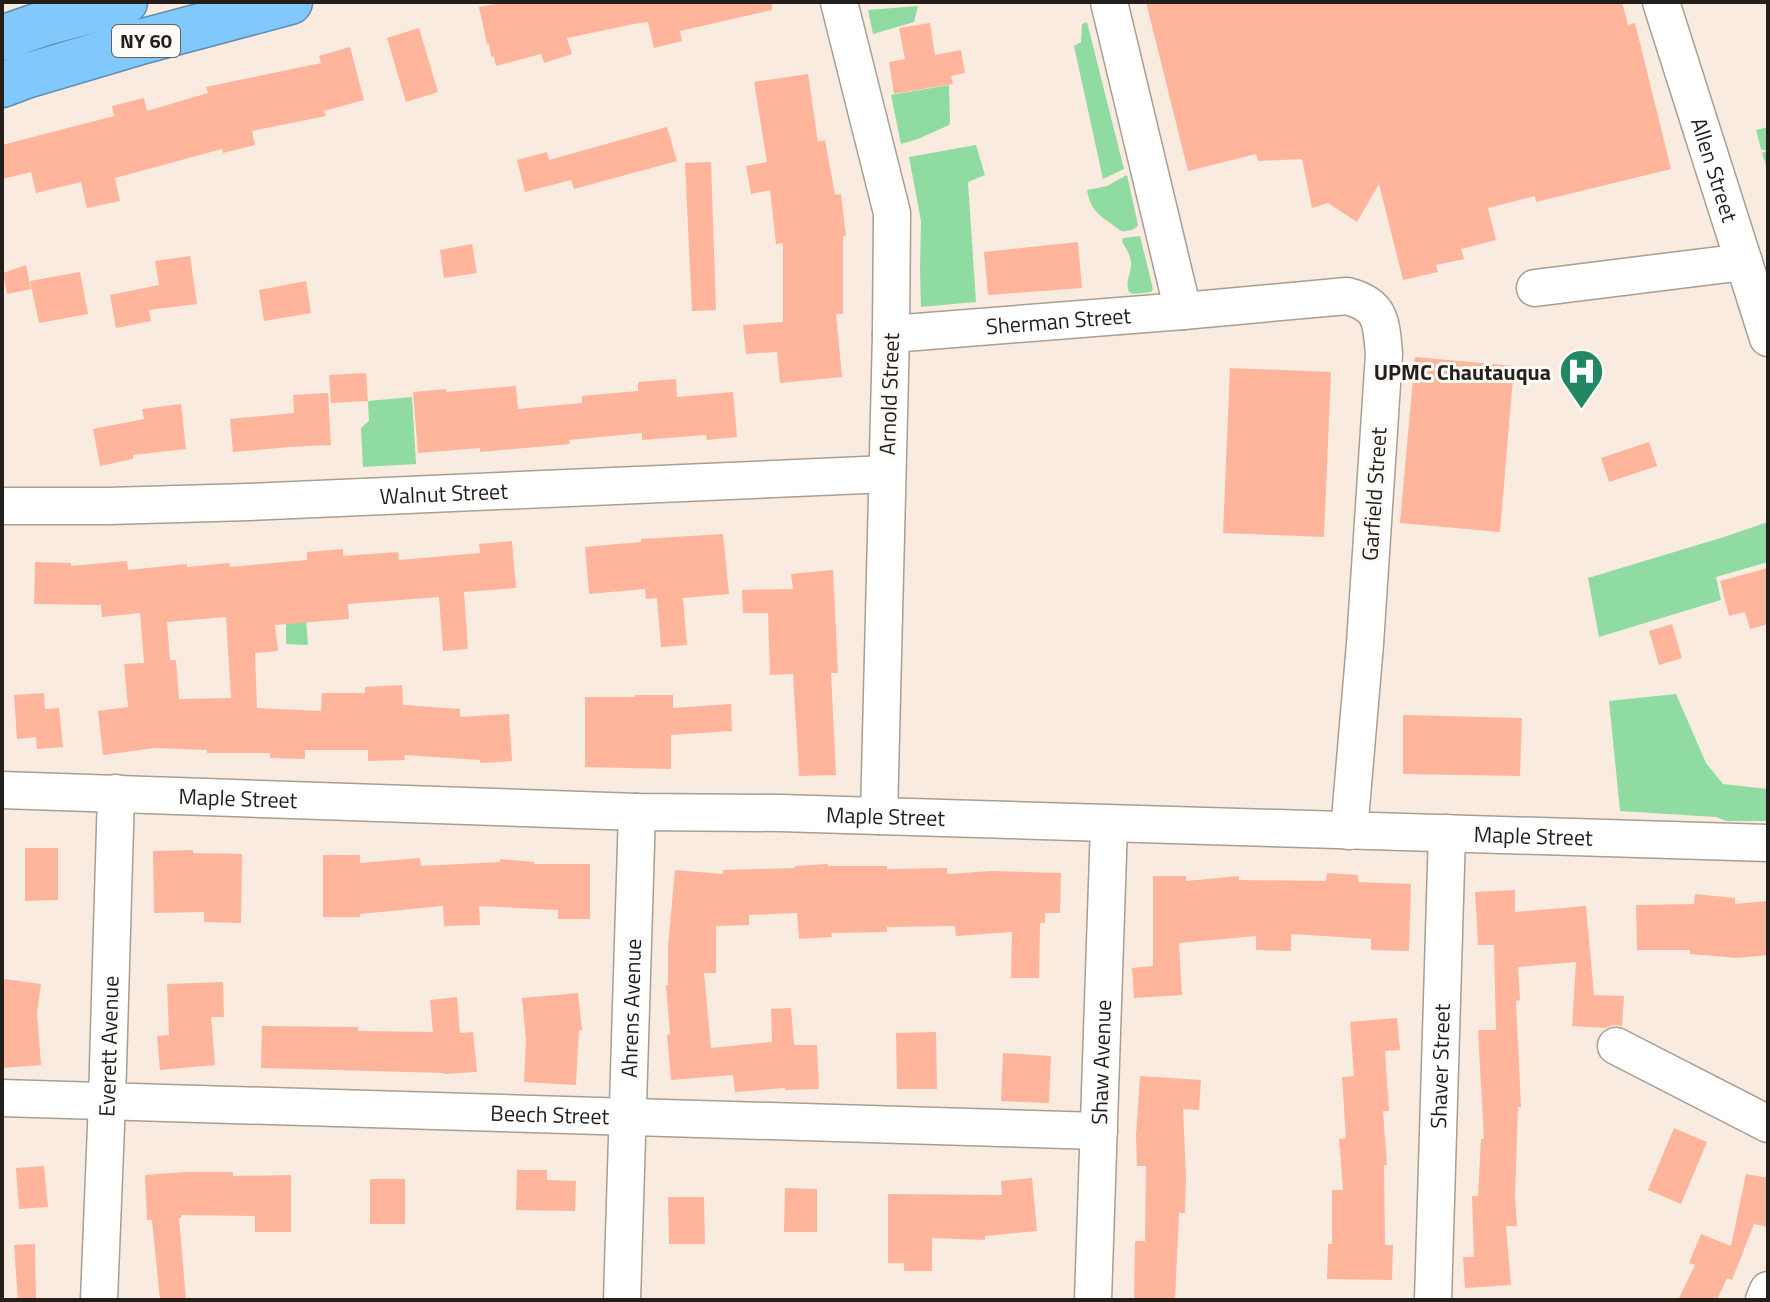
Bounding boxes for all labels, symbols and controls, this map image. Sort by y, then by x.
road number: NY 60 [112,25,180,57]
street label: Allen Street [1682,113,1747,227]
street label: Sherman Street [985,298,1133,343]
street label: Arnold Street [870,332,908,456]
hospital icon: UPMC Chautauqua [1558,348,1606,411]
place label: UPMC Chautauqua [1374,355,1551,389]
street label: Garfield Street [1352,426,1396,562]
street label: Walnut Street [379,474,509,513]
street label: Maple Street [178,779,298,817]
street label: Maple Street [826,797,946,835]
street label: Maple Street [1473,817,1594,855]
street label: Ahrens Avenue [612,938,650,1078]
street label: Everett Avenue [89,975,128,1117]
street label: Shaw Avenue [1082,999,1120,1125]
street label: Shaver Street [1421,1003,1459,1129]
street label: Beech Street [490,1096,610,1133]

